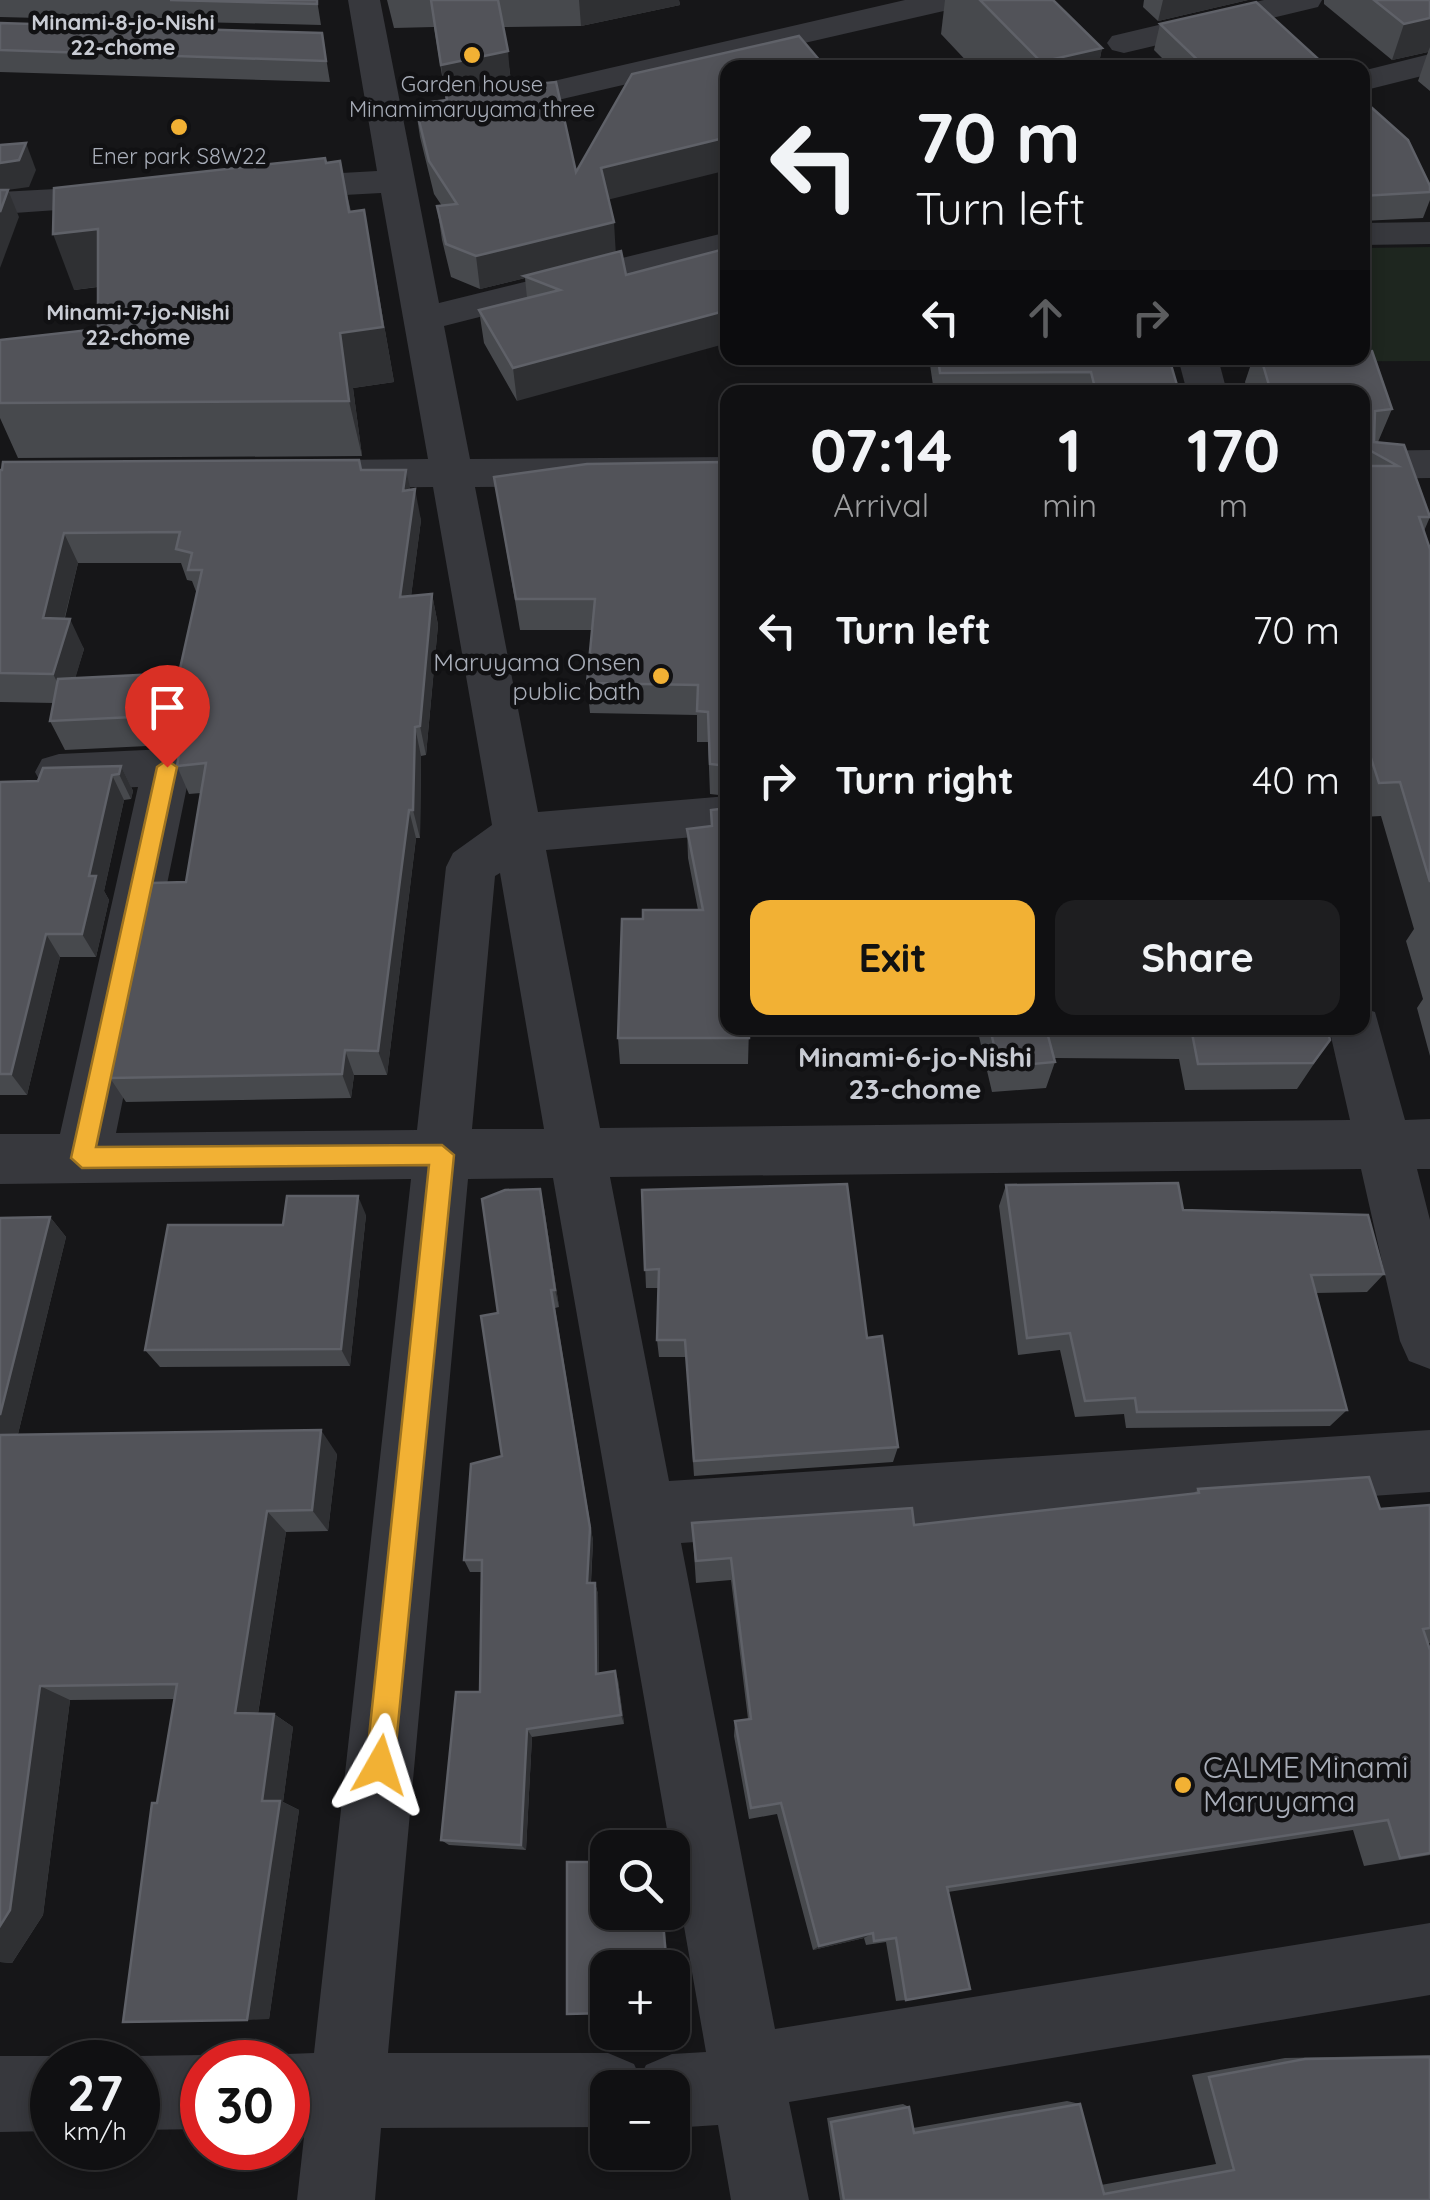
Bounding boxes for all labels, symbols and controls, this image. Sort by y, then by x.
district label: Minami-8-jo-Nishi 22-chome [31,8,215,61]
marker: Garden house Minamimaruyama three [461,44,483,66]
place label: Garden house Minamimaruyama three [349,70,595,123]
text: 70 m [915,93,1081,181]
icon: left [750,100,880,230]
marker: Ener park S8W22 [168,116,190,138]
place label: Ener park S8W22 [92,142,266,170]
text: Turn left [915,180,1085,236]
icon: left [913,290,968,345]
icon: ahead [1018,290,1073,345]
icon: right [1123,290,1178,345]
district label: Minami-7-jo-Nishi 22-chome [46,298,230,351]
text: 07:14 [810,412,952,487]
text: 1 [1058,412,1081,487]
text: 170 [1187,412,1280,487]
text: Arrival [833,485,929,525]
text: min [1042,485,1097,525]
text: m [1219,485,1248,525]
icon: left [750,603,805,658]
text: Turn left [835,606,991,654]
text: 70 m [1253,606,1340,654]
place label: Maruyama Onsen public bath [433,646,641,706]
pin [125,665,210,768]
marker: Maruyama Onsen public bath [650,665,672,687]
icon: arrive [140,680,195,735]
icon: right [750,753,805,808]
text: Turn right [835,756,1014,804]
text: 40 m [1252,756,1340,804]
button: Exit [750,900,1035,1015]
button: Share [1055,900,1340,1015]
district label: Minami-6-jo-Nishi 23-chome [798,1039,1032,1106]
position arrow [328,1713,432,1817]
place label: CALME Minami Maruyama [1203,1748,1409,1820]
marker: CALME Minami Maruyama [1172,1774,1194,1796]
map controls [590,1830,690,2170]
button: search [590,1830,690,1930]
button: + [590,1950,690,2050]
speed limit sign: 30 [180,2040,310,2170]
text: 27 [67,2061,123,2124]
button: − [590,2070,690,2170]
text: km/h [63,2115,127,2146]

